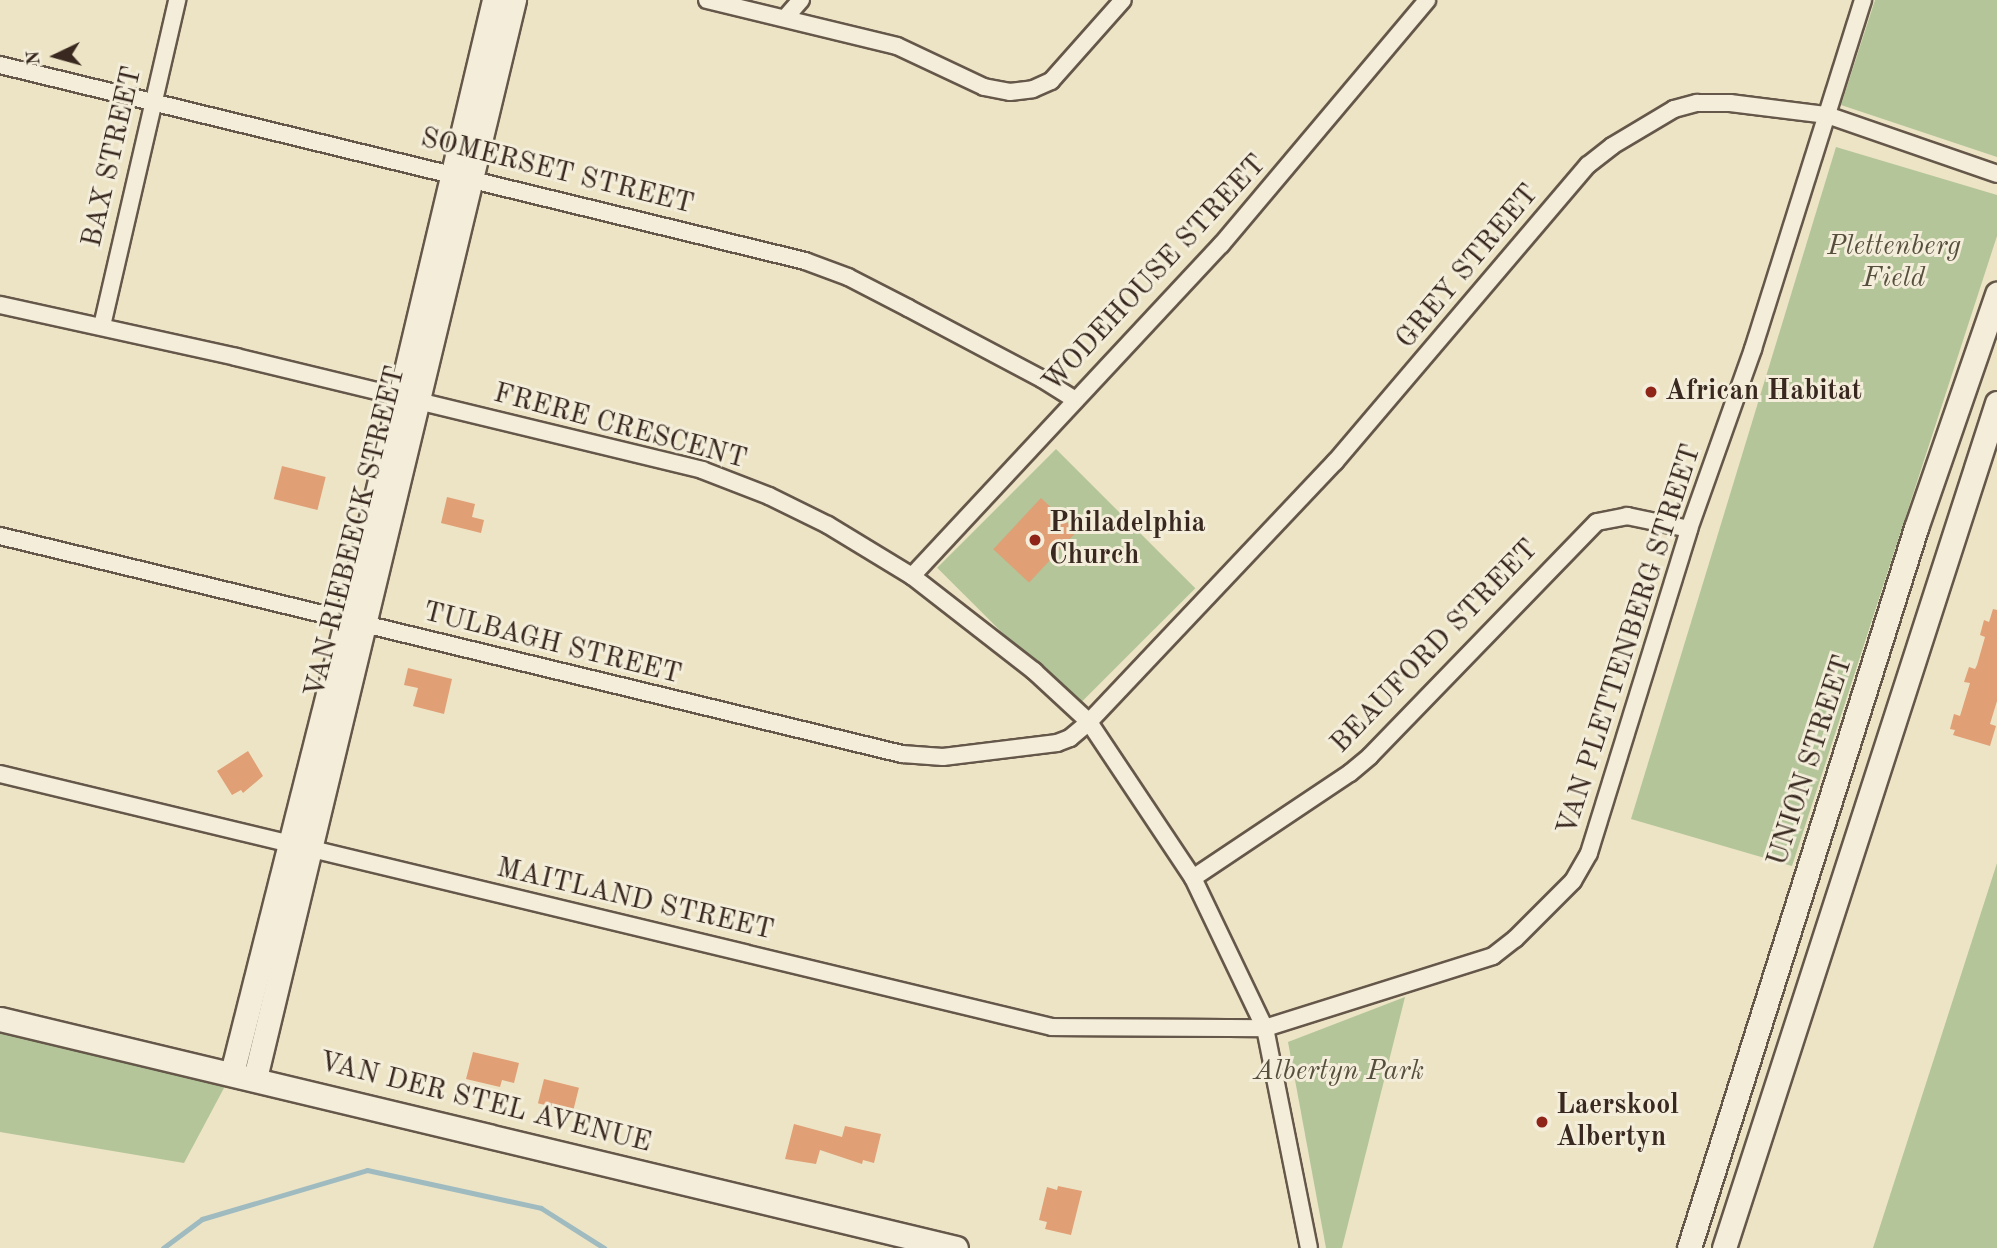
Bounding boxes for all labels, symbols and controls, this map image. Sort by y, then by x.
north arrow [21,21,91,91]
text: N [24,50,45,66]
street label: BAX STREET [76,63,150,251]
street label: SOMERSET STREET [417,122,697,222]
street label: WODEHOUSE STREET [1036,148,1274,400]
street label: GREY STREET [1390,178,1546,356]
park label: Plettenberg Field [1827,230,1961,296]
street label: VAN RIEBEECK STREET [299,363,413,701]
place label: African Habitat [1665,375,1862,409]
street label: FRERE CRESCENT [490,377,750,477]
marker: African Habitat [1643,384,1659,400]
street label: VAN PLETTENBERG STREET [1551,440,1709,840]
place label: Philadelphia Church [1049,507,1206,573]
marker: Philadelphia Church [1027,532,1043,548]
street label: BEAUFORD STREET [1324,533,1546,761]
street label: TULBAGH STREET [419,596,685,692]
street label: UNION STREET [1761,651,1861,871]
street label: MAITLAND STREET [493,852,777,948]
street label: VAN DER STEL AVENUE [315,1045,655,1161]
park label: Albertyn Park [1254,1055,1424,1089]
place label: Laerskool Albertyn [1556,1089,1679,1155]
marker: Laerskool Albertyn [1534,1114,1550,1130]

